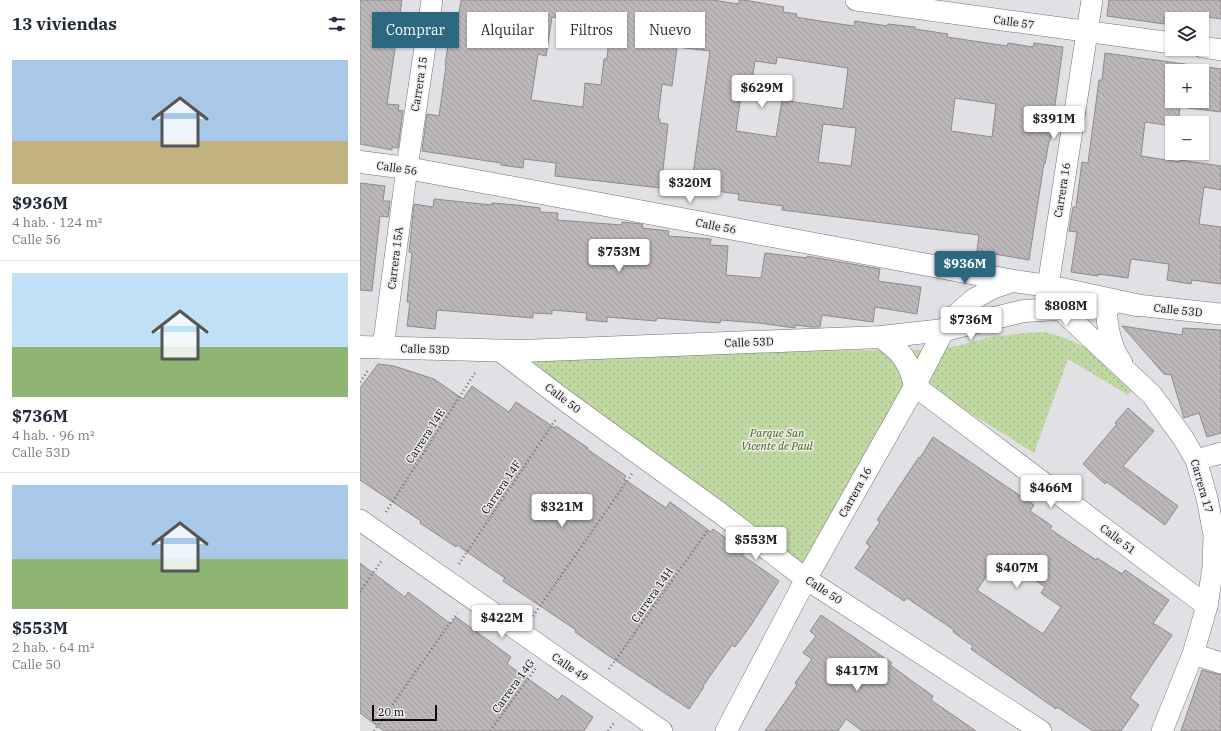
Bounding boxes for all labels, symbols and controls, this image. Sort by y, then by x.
chip: Comprar [372,12,459,48]
chip: Alquilar [467,12,548,48]
chip: Filtros [556,12,627,48]
chip: Nuevo [635,12,705,48]
street label: Calle 57 [993,12,1035,32]
map controls [1165,12,1209,160]
button: layers [1165,12,1209,56]
text: 13 viviendas [12,13,117,35]
icon: filters [326,13,348,35]
street label: Carrera 15 [408,56,430,112]
button: + [1165,64,1209,108]
pin: $629M [734,75,790,109]
text: $629M [741,79,783,96]
icon: home [144,86,216,158]
pin: $391M [1026,106,1082,140]
text: $391M [1033,110,1075,127]
button: − [1165,116,1209,160]
street label: Calle 56 [376,158,418,178]
street label: Carrera 16 [1051,162,1073,218]
pin: $320M [662,170,718,204]
text: $320M [669,174,711,191]
text: $936M [12,192,68,214]
text: 4 hab. · 124 m² [12,214,102,231]
street label: Calle 56 [694,215,738,237]
street label: Carrera 15A [384,226,406,290]
text: Calle 56 [12,231,61,248]
pin: $753M [591,239,647,273]
text: $753M [598,243,640,260]
pin: $936M [937,251,993,285]
text: $936M [944,255,986,272]
pin: $808M [1038,293,1094,327]
text: $808M [1045,297,1087,314]
icon: home [144,299,216,371]
street label: Calle 53D [1153,300,1203,320]
pin: $736M [943,307,999,341]
text: $736M [950,311,992,328]
street label: Calle 53D [724,334,774,350]
street label: Calle 53D [400,341,450,357]
street label: Calle 50 [542,380,584,416]
text: $736M [12,405,68,427]
street label: Carrera 14E [402,406,448,466]
park label: Parque San Vicente de Paul [741,426,814,453]
text: 4 hab. · 96 m² [12,427,95,444]
text: Calle 53D [12,444,70,461]
street label: Carrera 14F [478,457,524,517]
street label: Carrera 17 [1188,457,1216,515]
street label: Carrera 16 [835,464,875,520]
pin: $466M [1023,475,1079,509]
text: $466M [1030,479,1072,496]
pin: $321M [534,494,590,528]
text: $321M [541,498,583,515]
icon: home [144,511,216,583]
street label: Calle 51 [1097,521,1139,557]
pin: $553M [728,527,784,561]
text: $553M [735,531,777,548]
pin: $407M [989,555,1045,589]
text: $407M [996,559,1038,576]
street label: Carrera 14H [628,565,676,625]
street label: Calle 50 [803,573,845,607]
pin: $422M [474,605,530,639]
text: $422M [481,609,523,626]
text: $553M [12,617,68,639]
text: 2 hab. · 64 m² [12,639,95,656]
street label: Calle 49 [549,649,591,685]
text: Calle 50 [12,656,61,673]
street label: Carrera 14G [489,656,537,716]
pin: $417M [829,658,885,692]
text: $417M [836,662,878,679]
scale bar [372,703,437,722]
text: 20 m [378,705,404,719]

